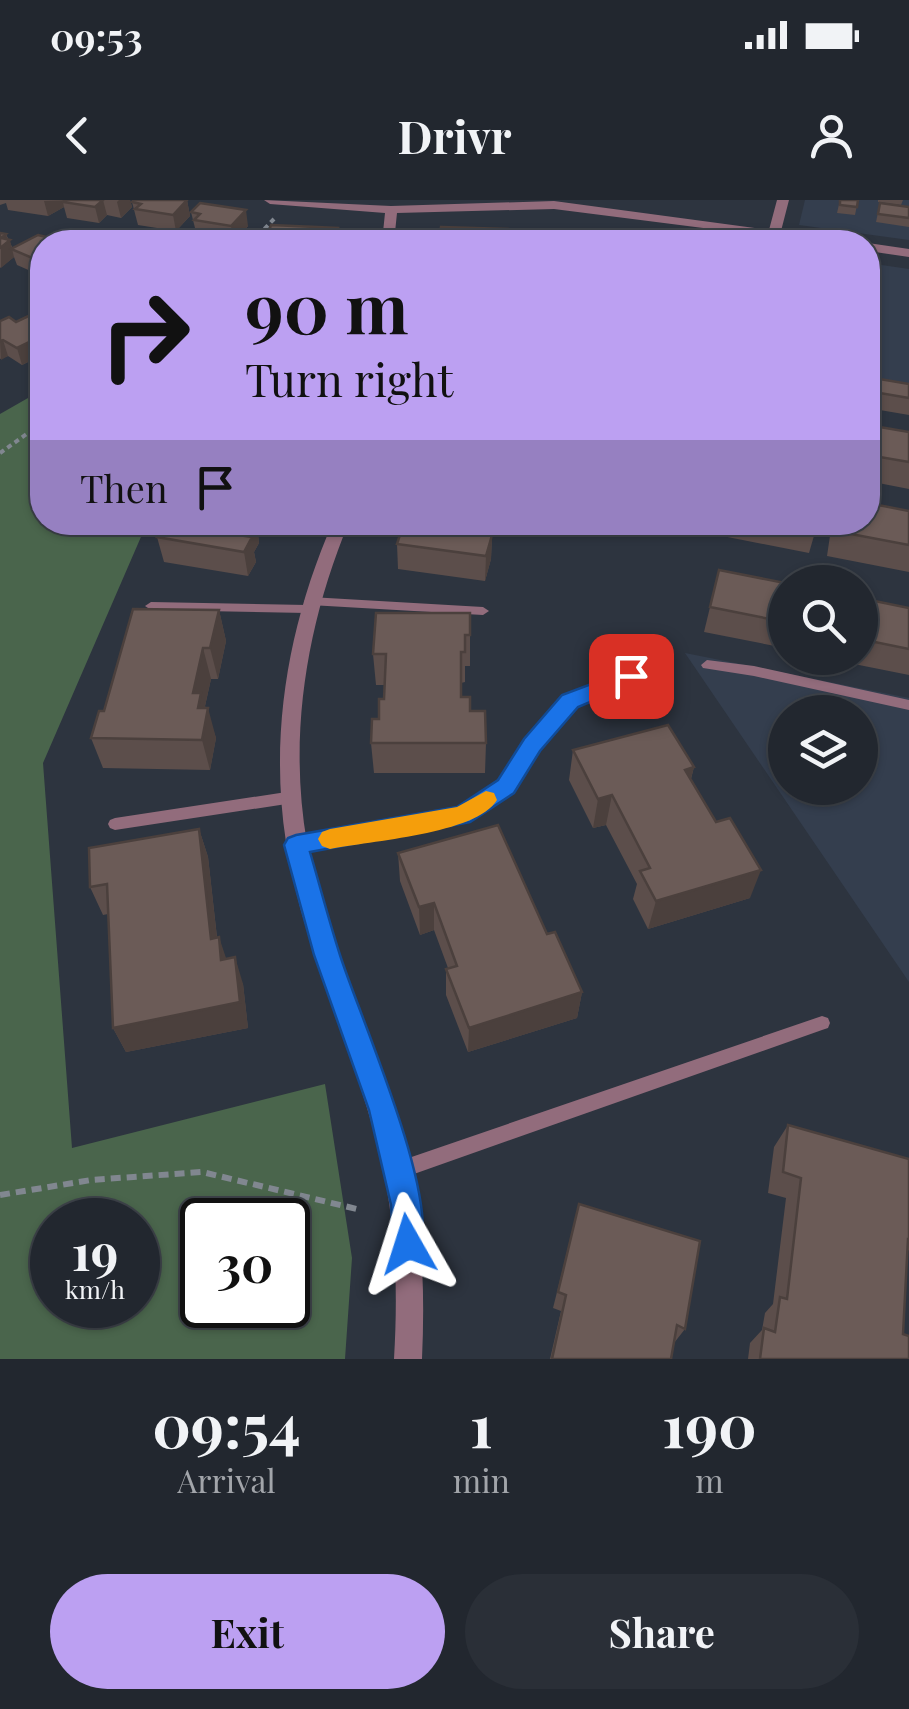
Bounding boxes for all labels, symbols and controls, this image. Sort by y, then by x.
text: 09:53 [50,10,143,61]
text: Drivr [398,105,511,165]
icon: back [50,108,105,163]
icon: person [804,108,859,163]
text: 90 m [245,258,409,352]
icon: right [80,270,210,400]
text: Turn right [245,348,453,408]
icon: arrive [188,460,243,515]
text: Then [80,462,168,513]
map controls [768,565,878,805]
button: search [768,565,878,675]
pin [589,634,674,719]
icon: arrive [604,649,659,704]
button: layers [768,695,878,805]
position arrow [356,1192,460,1296]
speed limit sign: 30 [180,1198,310,1328]
text: 19 [72,1217,118,1284]
text: km/h [65,1272,125,1305]
text: 09:54 [152,1383,301,1463]
text: 1 [470,1383,493,1463]
text: 190 [662,1383,757,1463]
text: Arrival [177,1458,276,1501]
text: min [453,1458,510,1501]
text: m [695,1458,724,1501]
button: Exit [50,1574,445,1689]
button: Share [465,1574,859,1689]

